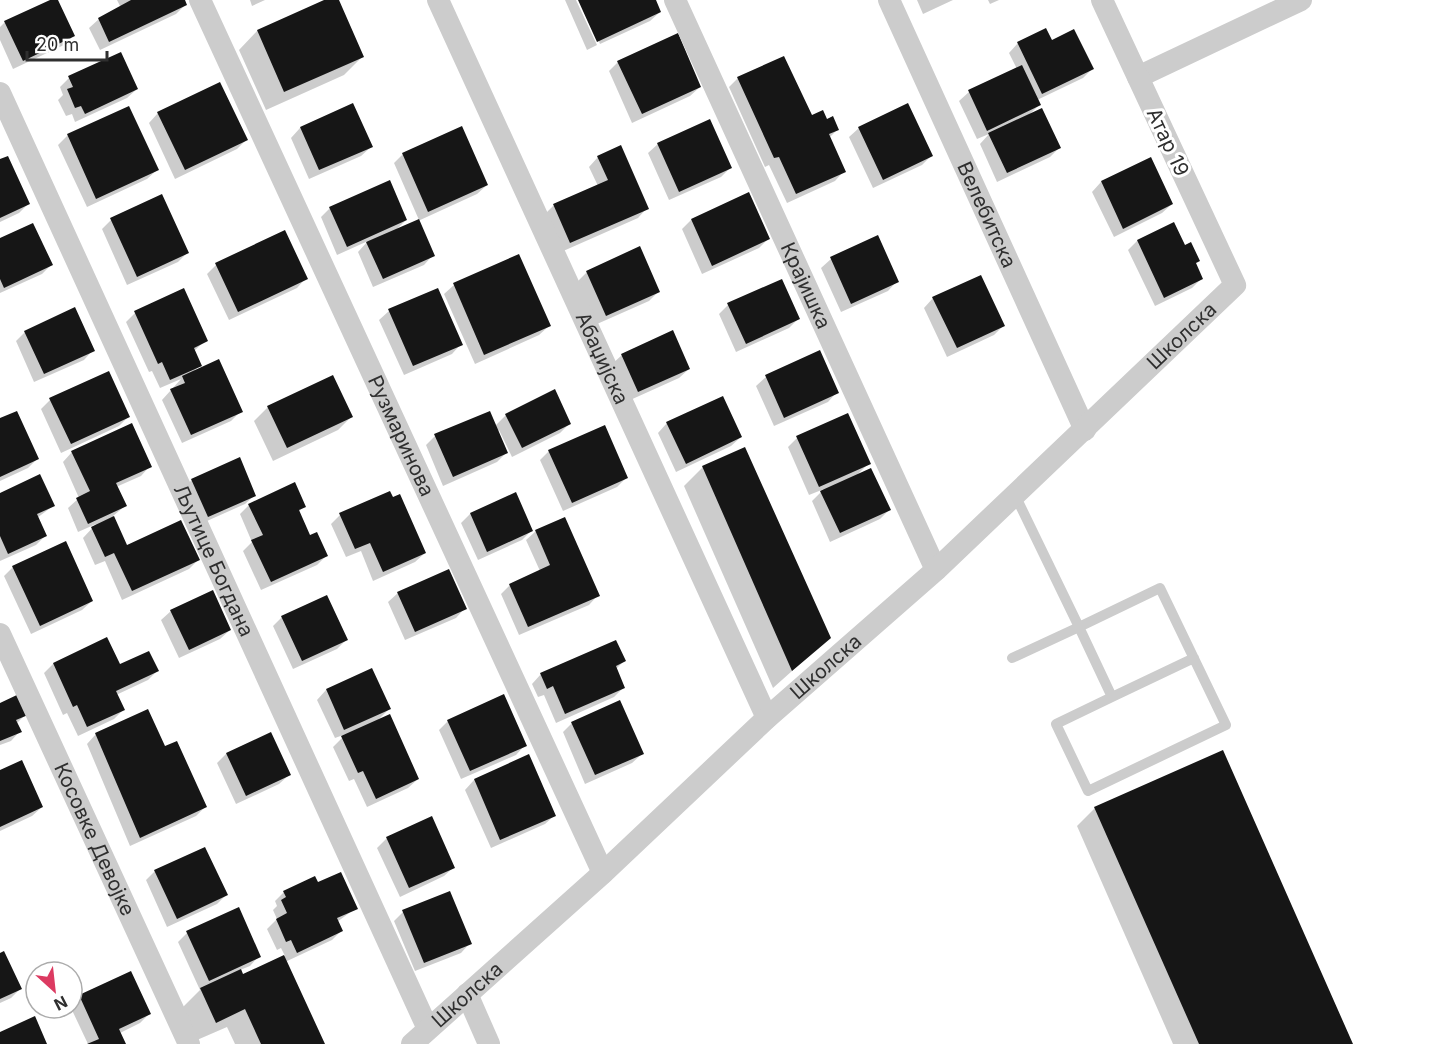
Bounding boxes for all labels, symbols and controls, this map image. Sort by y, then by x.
scale bar [27,24,106,62]
text: 20 m [36,34,79,55]
street label: Атар 19 [1142,104,1194,180]
street label: Велебитска [952,158,1021,272]
street label: Крајишка [776,239,836,332]
street label: Школска [1142,297,1221,374]
street label: Абаџијска [571,308,634,408]
street label: Рузмаринова [363,371,439,500]
street label: Љутице Богдана [169,481,259,640]
street label: Школска [785,629,866,704]
street label: Косовке Девојке [49,759,140,919]
street label: Школска [427,957,507,1032]
north arrow [24,960,84,1020]
text: N [51,992,71,1015]

